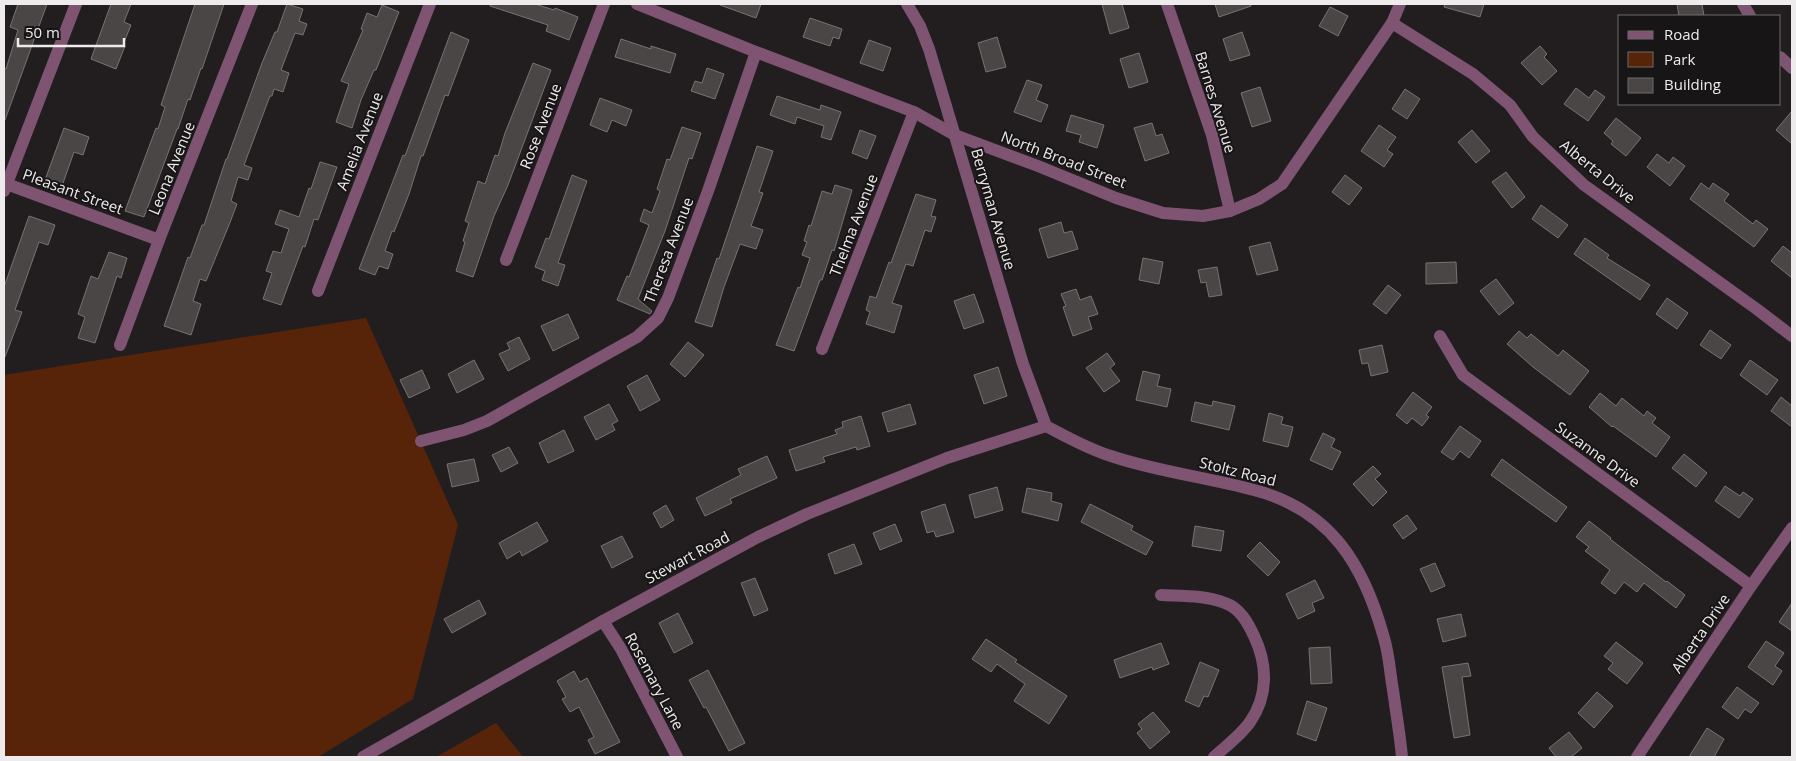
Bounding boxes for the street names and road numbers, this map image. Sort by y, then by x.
street label: Barnes Avenue [1191,49,1241,155]
street label: Rose Avenue [515,80,565,172]
street label: Amelia Avenue [331,89,387,193]
street label: Leona Avenue [143,118,199,218]
street label: North Broad Street [998,126,1130,192]
street label: Alberta Drive [1556,135,1640,207]
street label: Berryman Avenue [967,146,1021,272]
street label: Pleasant Street [20,164,126,218]
street label: Thelma Avenue [824,171,882,279]
street label: Theresa Avenue [639,194,697,306]
street label: Suzanne Drive [1552,416,1644,492]
street label: Stoltz Road [1198,452,1278,490]
street label: Stewart Road [641,526,733,588]
street label: Alberta Drive [1666,590,1734,676]
street label: Rosemary Lane [621,629,689,733]

